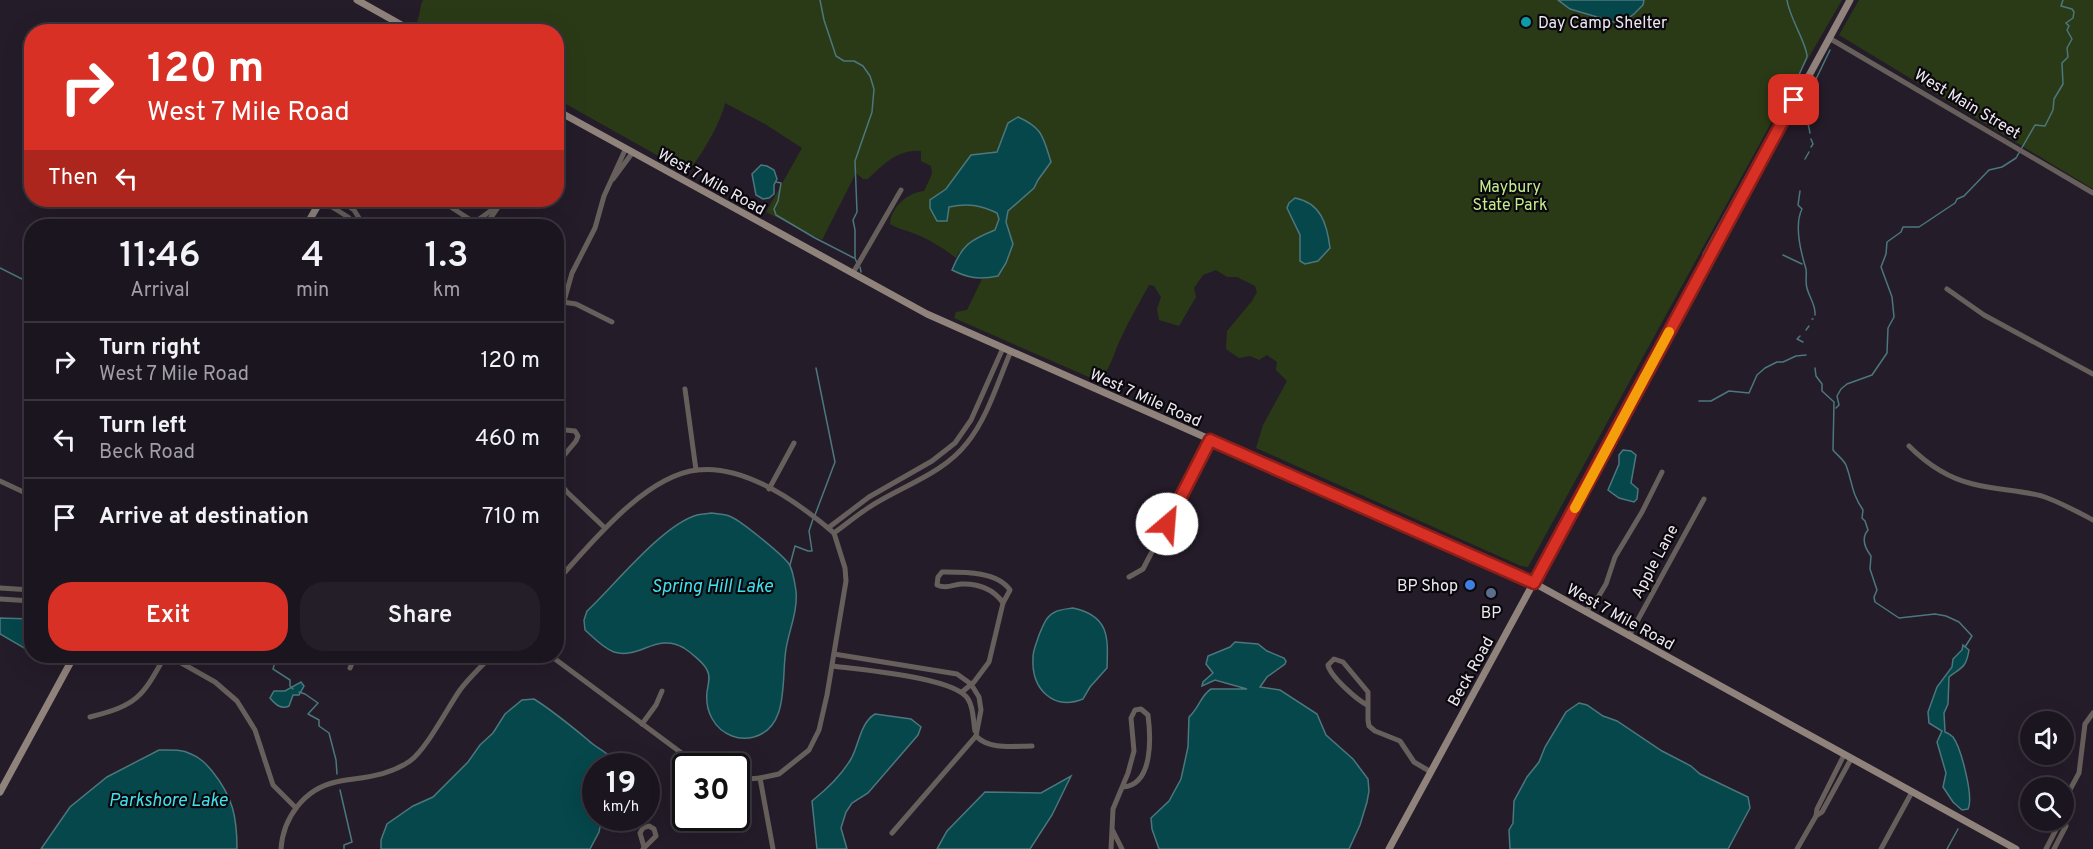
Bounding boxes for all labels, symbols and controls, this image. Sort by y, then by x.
place label: Day Camp Shelter [1538,14,1667,34]
marker: Day Camp Shelter [1519,15,1533,29]
text: 120 m [147,44,264,97]
icon: right [48,48,126,126]
street label: West Main Street [1910,65,2024,144]
pin [1768,74,1819,125]
icon: arrive [1777,83,1810,116]
text: West 7 Mile Road [147,96,350,130]
street label: West 7 Mile Road [654,145,768,221]
icon: left [110,162,143,195]
text: Then [48,165,98,192]
park label: Maybury State Park [1473,178,1547,216]
text: 11:46 [119,234,201,280]
text: 4 [301,234,324,280]
text: 1.3 [424,234,469,280]
text: Arrival [130,278,190,304]
text: min [296,278,329,304]
text: km [433,278,460,304]
text: Turn right [99,335,201,362]
icon: right [48,345,81,378]
text: 120 m [480,348,540,375]
text: West 7 Mile Road [99,362,249,388]
street label: West 7 Mile Road [1086,365,1204,432]
text: Turn left [99,413,187,440]
icon: left [48,423,81,456]
text: 460 m [475,426,540,453]
text: Beck Road [99,440,195,466]
position arrow [1135,492,1199,556]
icon: arrive [48,501,81,534]
text: Arrive at destination [99,504,309,531]
text: 710 m [482,504,540,531]
street label: Apple Lane [1628,522,1684,602]
water label: Spring Hill Lake [651,576,773,599]
place label: BP Shop [1397,577,1458,597]
marker: BP Shop [1463,578,1477,592]
street label: West 7 Mile Road [1563,580,1677,656]
button: Exit [48,582,288,651]
button: Share [300,582,540,651]
marker: BP [1484,586,1498,600]
place label: BP [1481,604,1501,624]
street label: Beck Road [1444,634,1499,710]
map controls [2020,711,2074,831]
button: sound [2020,711,2074,765]
speed limit sign: 30 [672,753,750,831]
text: 19 [606,766,636,803]
button: search [2020,777,2074,831]
water label: Parkshore Lake [108,790,228,813]
text: km/h [603,798,639,817]

